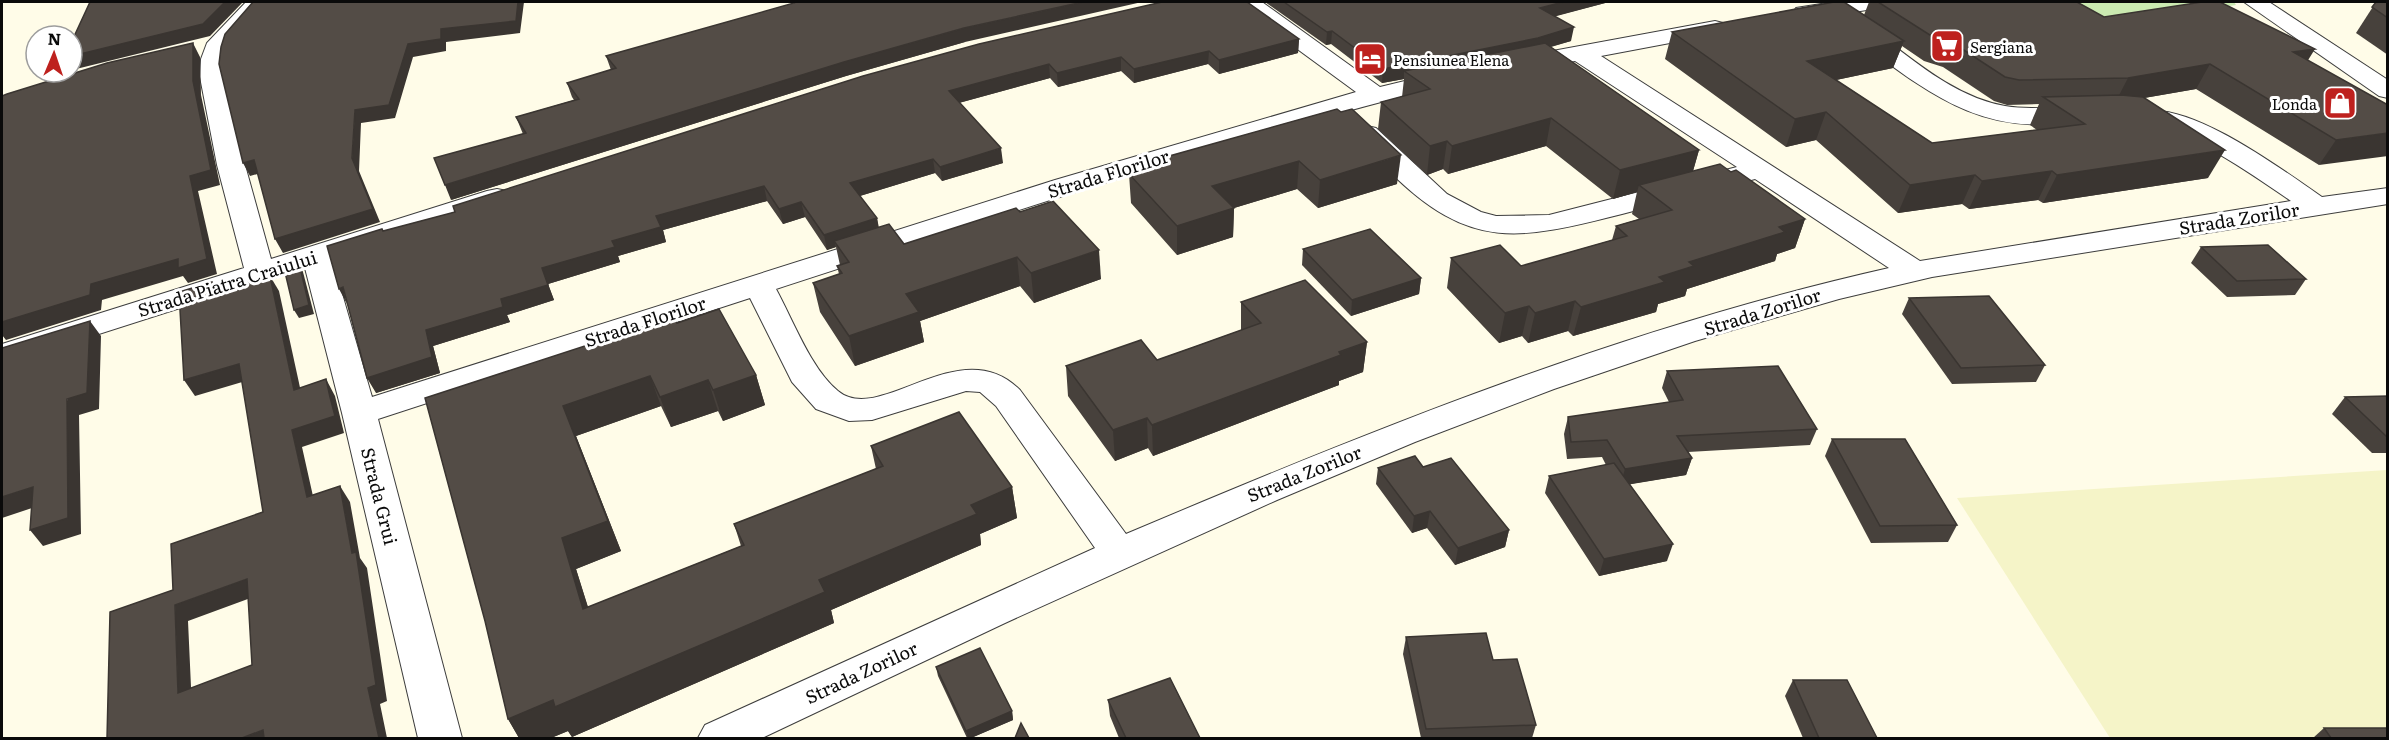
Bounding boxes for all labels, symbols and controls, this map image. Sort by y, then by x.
north arrow [24,24,84,84]
text: N [47,26,62,50]
supermarket icon: Sergiana [1929,28,1965,64]
place label: Sergiana [1970,35,2034,58]
hotel icon: Pensiunea Elena [1352,41,1388,77]
place label: Pensiunea Elena [1393,48,1510,71]
shop icon: Londa [2322,85,2358,121]
place label: Londa [2272,92,2318,115]
street label: Strada Florilor [1044,142,1173,204]
street label: Strada Zorilor [2177,195,2302,241]
street label: Strada Piatra Craiului [134,243,320,323]
street label: Strada Zorilor [1700,280,1824,342]
street label: Strada Florilor [581,289,710,353]
street label: Strada Zorilor [1243,438,1366,508]
street label: Strada Grui [355,445,405,547]
street label: Strada Zorilor [800,634,922,710]

